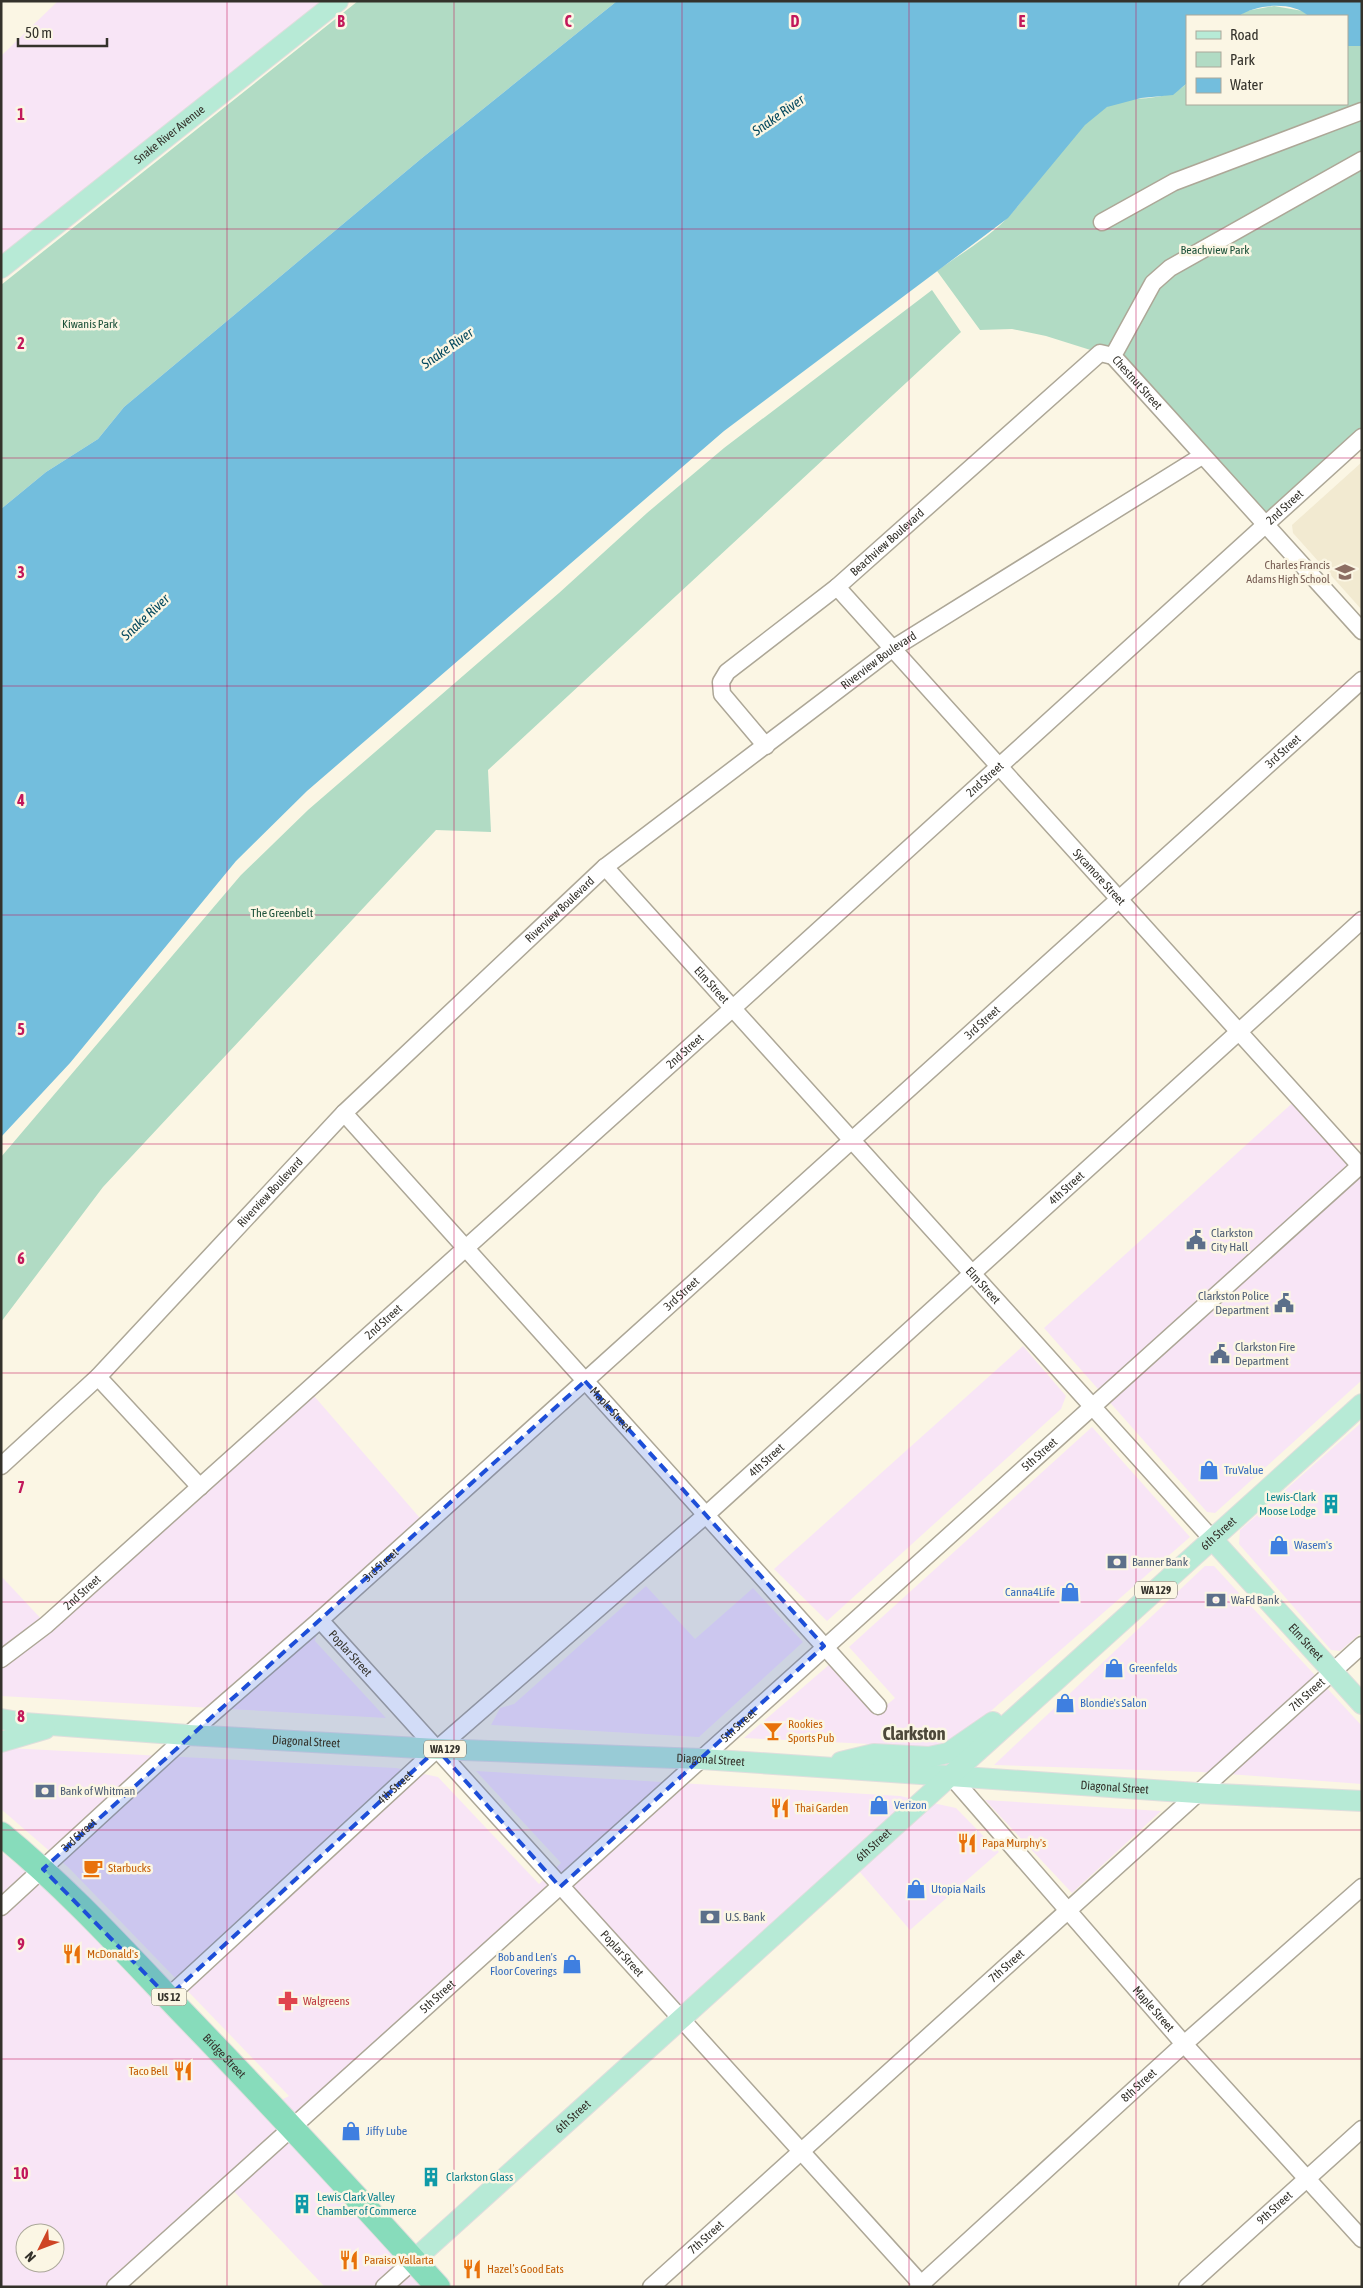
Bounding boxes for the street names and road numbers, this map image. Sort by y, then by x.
street label: Snake River Avenue [131,102,208,167]
street label: Chestnut Street [1109,353,1165,413]
street label: 2nd Street [1263,486,1307,527]
street label: Beachview Boulevard [847,506,927,579]
street label: Riverview Boulevard [838,629,919,692]
street label: 3rd Street [1262,731,1304,771]
street label: 2nd Street [963,759,1007,800]
street label: Sycamore Street [1070,846,1129,909]
street label: Riverview Boulevard [522,874,597,945]
street label: Elm Street [691,964,732,1007]
street label: 3rd Street [962,1003,1003,1042]
street label: 2nd Street [663,1031,707,1072]
street label: Riverview Boulevard [234,1155,306,1230]
street label: 4th Street [1046,1168,1087,1208]
street label: Elm Street [963,1264,1004,1307]
street label: 3rd Street [661,1274,703,1313]
street label: 2nd Street [362,1301,405,1342]
street label: Maple Street [587,1384,635,1435]
street label: 5th Street [1019,1435,1060,1474]
street label: 4th Street [746,1440,787,1480]
street label: 6th Street [1198,1514,1240,1553]
street label: 3rd Street [360,1545,402,1585]
street label: 2nd Street [61,1572,104,1613]
road number: WA 129 [1135,1582,1177,1598]
street label: Elm Street [1285,1621,1326,1664]
street label: Poplar Street [326,1627,375,1680]
street label: 7th Street [1286,1675,1328,1714]
street label: 5th Street [718,1706,759,1745]
street label: Diagonal Street [272,1733,341,1751]
road number: WA 129 [424,1740,466,1758]
street label: Diagonal Street [676,1751,746,1769]
street label: 4th Street [375,1767,416,1807]
street label: Diagonal Street [1080,1778,1150,1797]
street label: 3rd Street [58,1815,100,1855]
street label: 6th Street [853,1825,894,1865]
street label: Poplar Street [598,1928,647,1980]
street label: 7th Street [986,1946,1028,1986]
street label: 5th Street [417,1977,459,2016]
street label: Maple Street [1130,1983,1177,2035]
road number: US 12 [152,1988,186,2005]
street label: Bridge Street [200,2031,249,2082]
street label: 8th Street [1118,2065,1160,2105]
street label: 6th Street [552,2097,594,2136]
street label: 9th Street [1254,2188,1296,2228]
street label: 7th Street [685,2217,727,2257]

